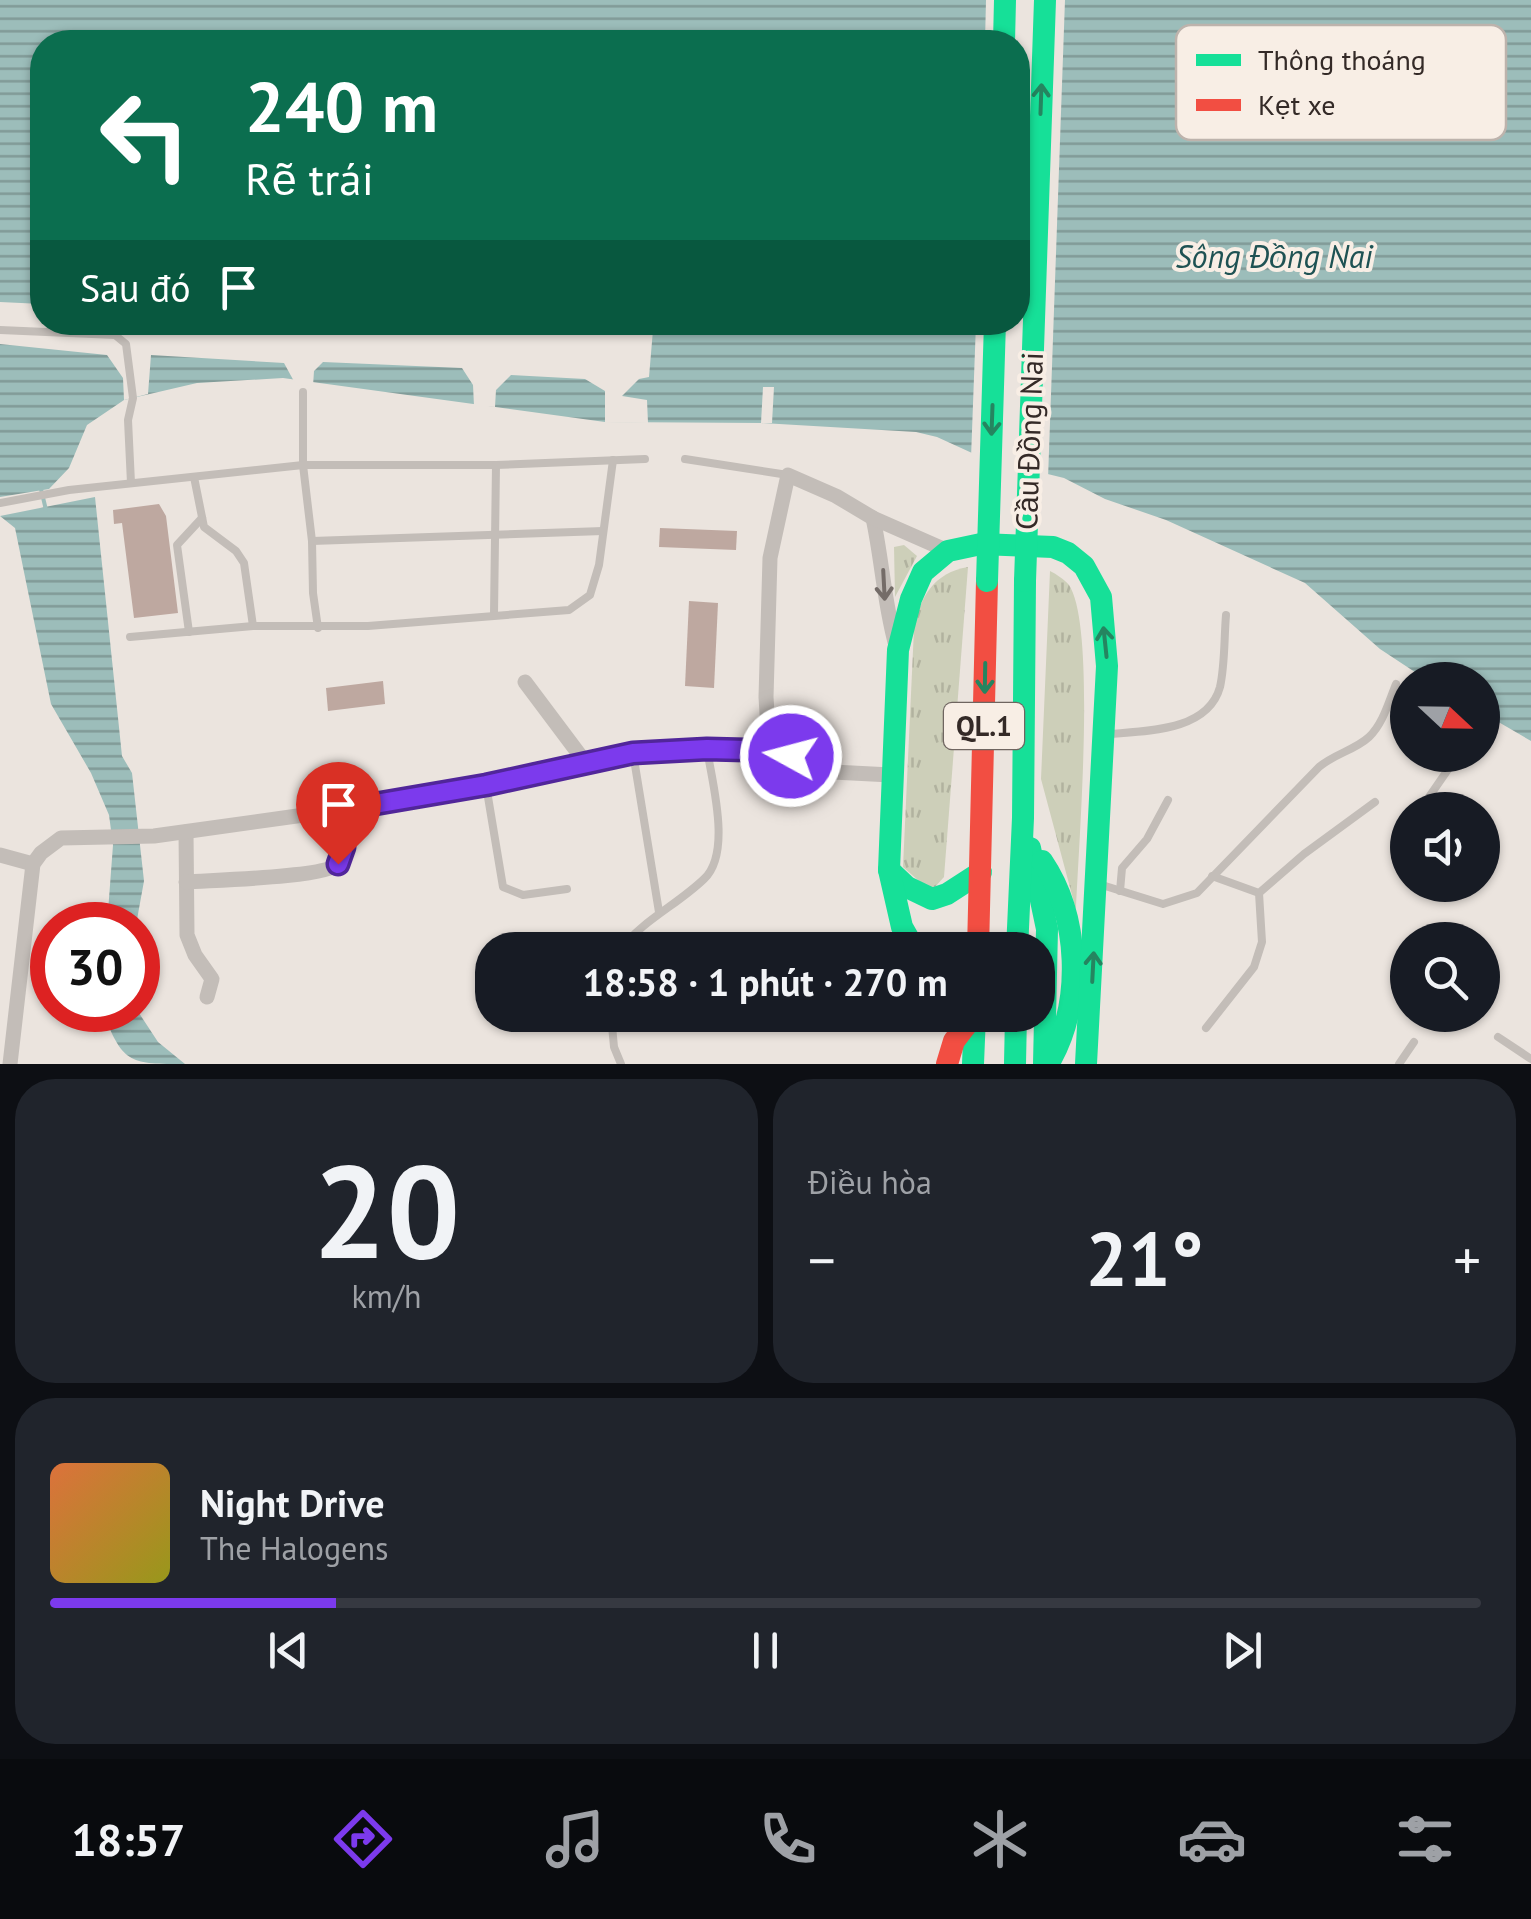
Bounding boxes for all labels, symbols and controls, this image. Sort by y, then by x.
legend [1176,25,1506,140]
text: Thông thoáng [1258,41,1426,78]
text: 240 m [245,61,438,151]
icon: left [80,70,210,200]
one-way arrow [1032,83,1051,115]
text: Kẹt xe [1258,86,1336,123]
text: Rẽ trái [245,149,374,207]
water label: Sông Đồng Nai [1175,235,1374,277]
icon: arrive [211,260,266,315]
text: Sau đó [80,263,191,312]
street label: Cầu Đồng Nai [1006,351,1051,531]
one-way arrow [983,403,1002,435]
one-way arrow [875,568,894,600]
one-way arrow [1095,627,1114,659]
one-way arrow [976,662,995,694]
north arrow [1390,662,1500,772]
map controls [1390,662,1500,1032]
road number: QL.1 [944,703,1024,749]
position arrow [739,704,843,808]
pin [296,762,381,865]
icon: arrive [311,777,366,832]
button: sound [1390,792,1500,902]
speed limit sign: 30 [30,902,160,1032]
button: search [1390,922,1500,1032]
one-way arrow [1084,951,1103,983]
text: 18:58 · 1 phút · 270 m [582,957,948,1006]
text: 20 [313,1126,460,1294]
text: Điều hòa [808,1161,932,1203]
text: 21° [1086,1210,1203,1307]
text: − [808,1224,836,1295]
text: + [1453,1224,1481,1295]
text: km/h [351,1275,422,1317]
text: Night Drive [200,1478,384,1527]
text: The Halogens [200,1527,388,1569]
icon: previous [261,1623,316,1678]
icon: pause [738,1623,793,1678]
icon: next [1215,1623,1270,1678]
icon: directions [328,1804,398,1874]
icon: music [540,1804,610,1874]
icon: phone [753,1804,823,1874]
icon: climate [965,1804,1035,1874]
icon: car [1177,1804,1247,1874]
icon: filters [1390,1804,1460,1874]
text: 18:57 [71,1810,185,1868]

